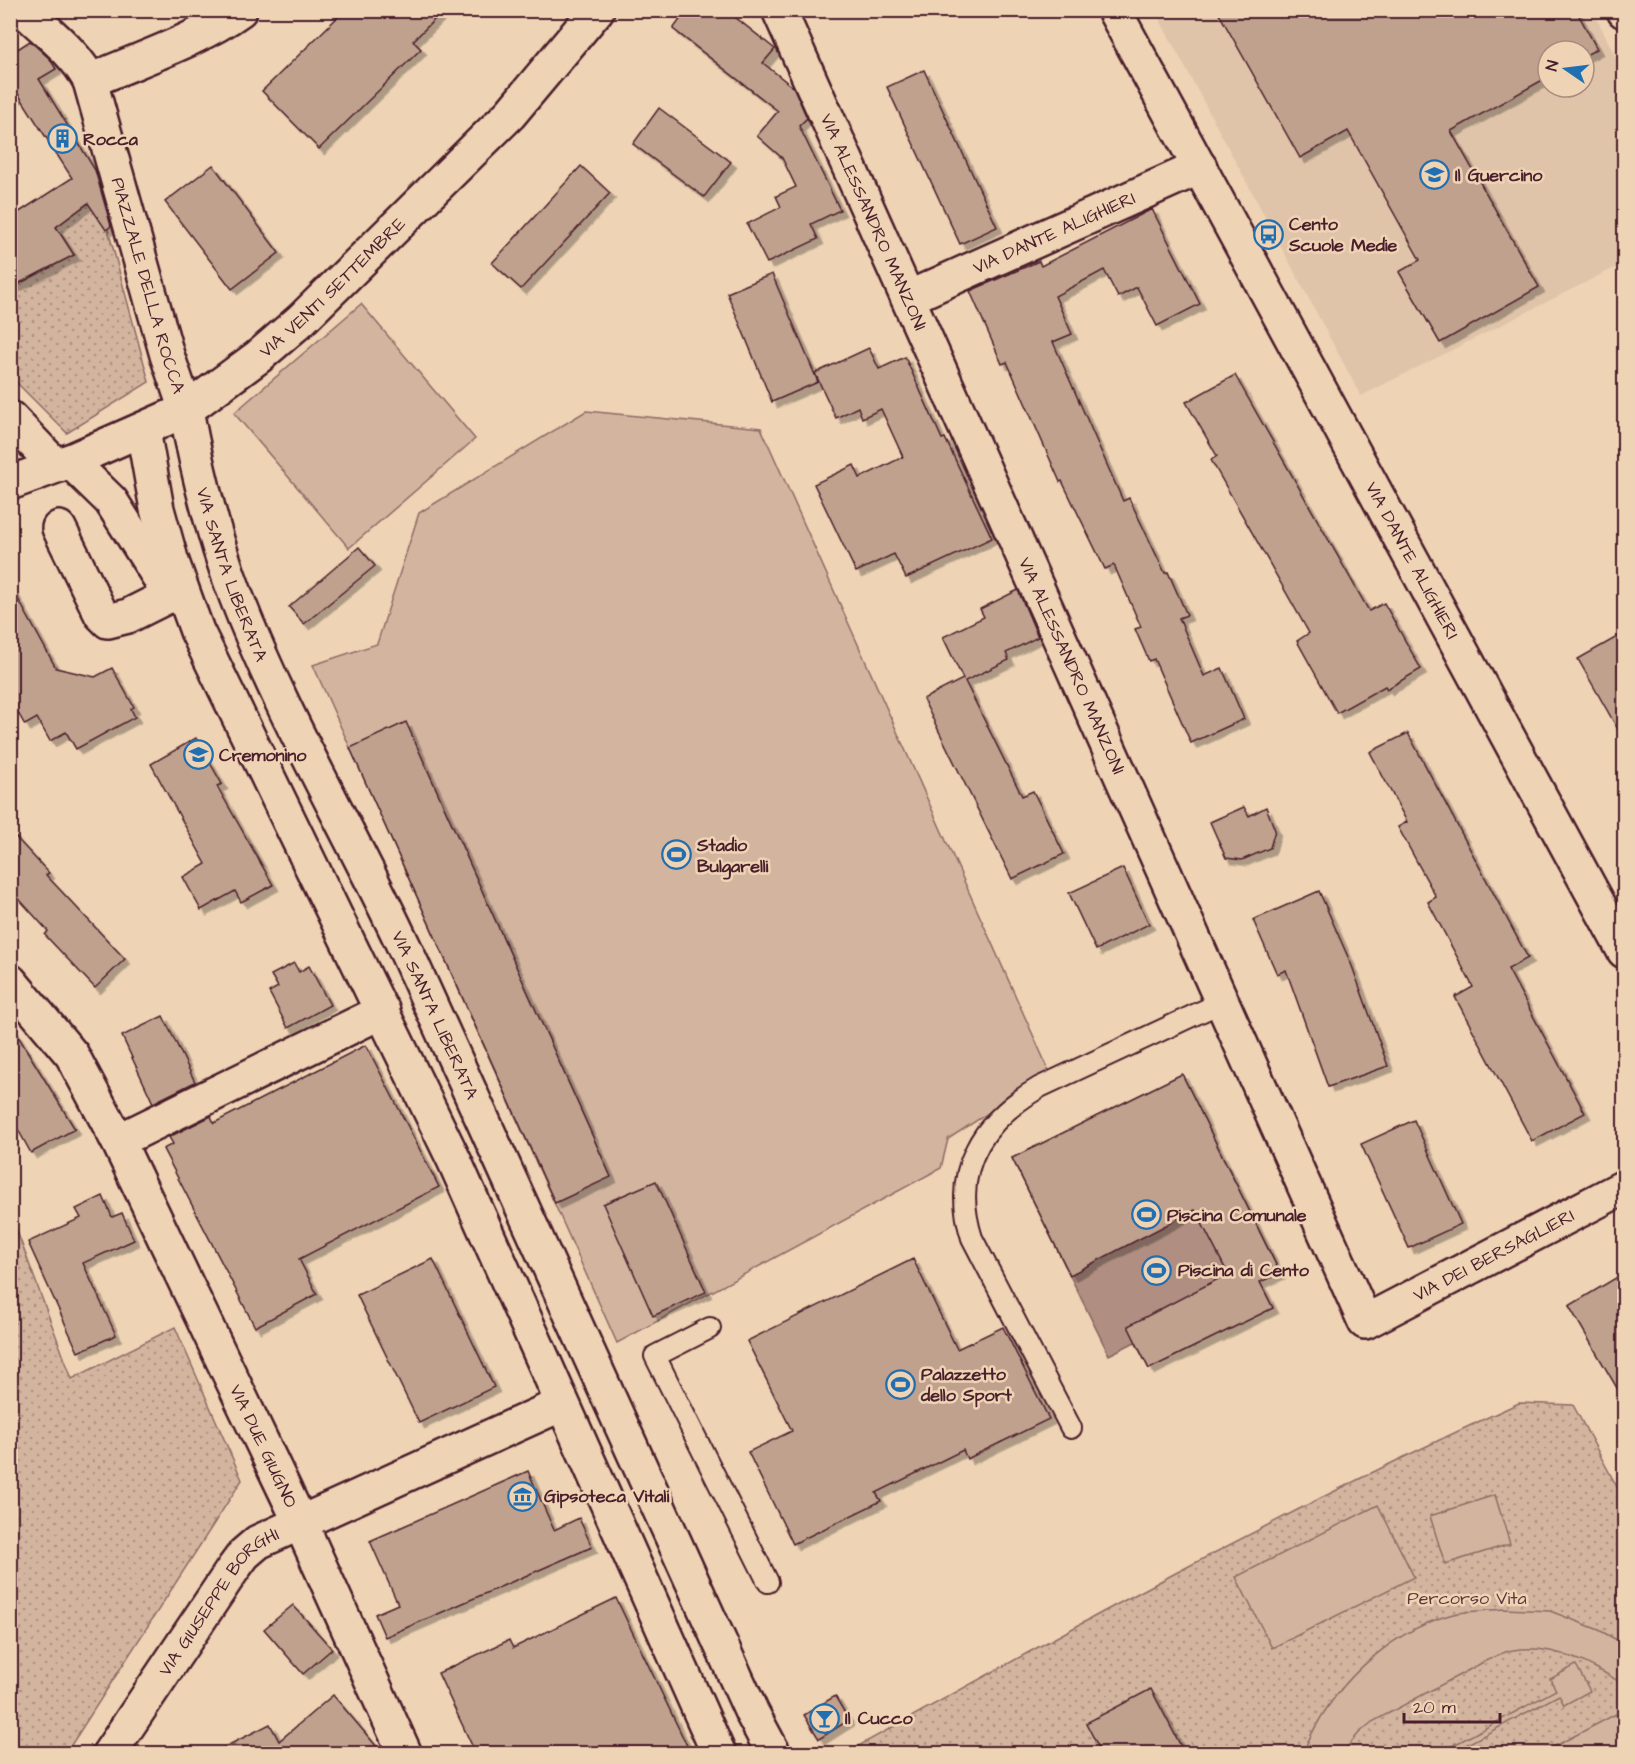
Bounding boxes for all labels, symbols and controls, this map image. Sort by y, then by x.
north arrow [1536,39,1596,99]
text: N [1541,58,1564,73]
street label: VIA ALESSANDRO MANZONI [814,110,933,334]
building icon: Rocca [46,123,78,155]
place label: Rocca [83,127,139,152]
school or university icon: Il Guercino [1418,159,1450,191]
place label: Il Guercino [1455,163,1543,188]
street label: PIAZZALE DELLA ROCCA [105,175,192,397]
street label: VIA DANTE ALIGHIERI [969,186,1139,280]
street label: VIA VENTI SETTEMBRE [254,211,412,364]
place label: Cento Scuole Medie [1288,212,1398,258]
bus stop icon: Cento Scuole Medie [1252,218,1284,250]
street label: VIA DANTE ALIGHIERI [1359,478,1465,644]
street label: VIA SANTA LIBERATA [190,485,274,666]
street label: VIA ALESSANDRO MANZONI [1012,553,1131,778]
school or university icon: Cremonino [182,739,214,771]
place label: Cremonino [219,743,307,768]
place label: Stadio Bulgarelli [696,833,769,880]
sports icon: Stadio Bulgarelli [660,839,692,871]
street label: VIA SANTA LIBERATA [385,927,485,1104]
sports icon: Piscina Comunale [1130,1199,1162,1231]
place label: Piscina Comunale [1167,1203,1307,1228]
street label: VIA DEI BERSAGLIERI [1409,1203,1579,1308]
sports icon: Piscina di Cento [1141,1254,1173,1286]
place label: Piscina di Cento [1178,1258,1310,1283]
place label: Palazzetto dello Sport [920,1362,1013,1408]
sports icon: Palazzetto dello Sport [884,1368,916,1400]
street label: VIA DUE GIUGNO [223,1380,303,1512]
museum icon: Gipsoteca Vitali [507,1480,539,1512]
place label: Gipsoteca Vitali [544,1484,669,1509]
street label: VIA GIUSEPPE BORGHI [153,1522,283,1681]
park label: Percorso Vita [1407,1586,1527,1611]
scale bar [1404,1686,1500,1724]
text: 20 m [1413,1695,1456,1720]
bar icon: Il Cucco [808,1702,840,1734]
place label: Il Cucco [845,1706,913,1731]

